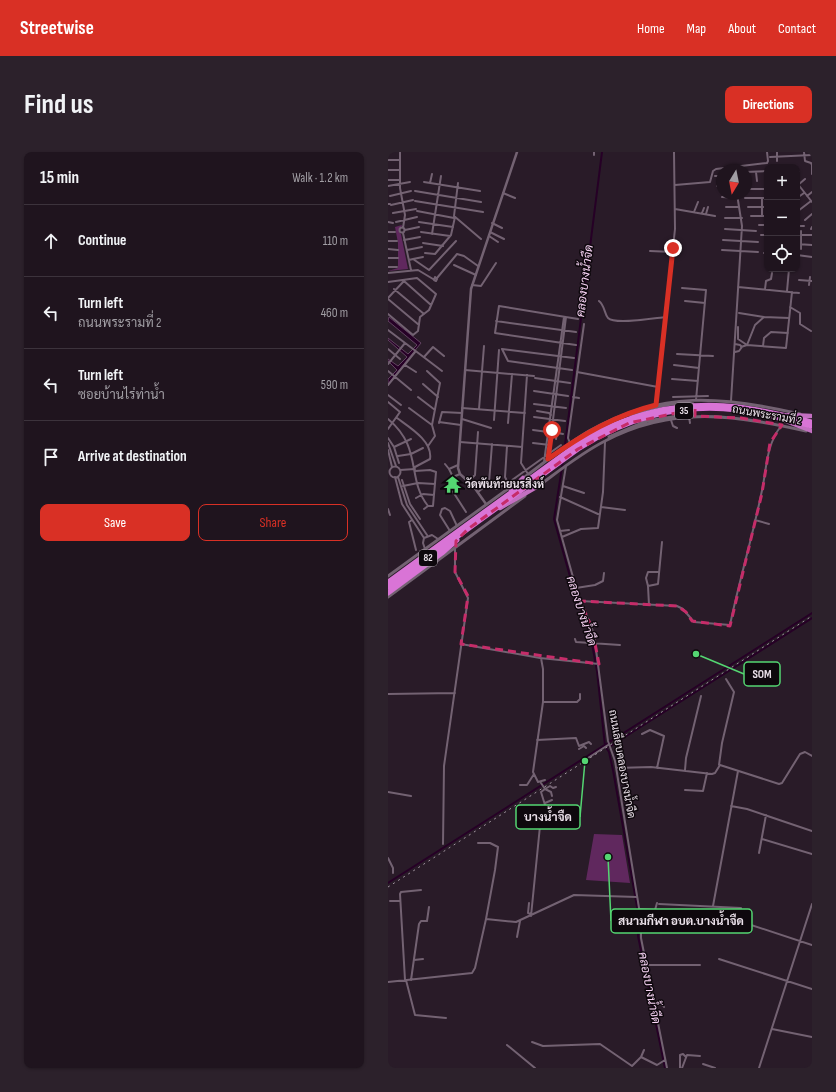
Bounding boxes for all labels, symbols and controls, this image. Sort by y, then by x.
text: Streetwise [20,17,94,40]
text: Home [637,20,665,37]
text: Map [687,20,706,37]
text: About [728,20,756,37]
text: Contact [778,20,816,37]
button: Directions [725,86,812,123]
text: Find us [24,88,93,121]
north arrow [716,164,752,200]
map controls [764,164,800,272]
button: + [764,164,800,200]
text: 15 min [40,168,79,188]
text: Walk · 1.2 km [292,170,348,186]
button: − [764,200,800,236]
icon: ahead [40,230,62,252]
text: Continue [78,231,127,250]
text: 110 m [323,233,348,249]
button: locate [764,236,800,272]
route end [664,239,682,257]
water label: คลองบางน้ำจืด [569,243,597,318]
text: Turn left [78,294,123,313]
icon: left [40,302,62,324]
text: 460 m [321,305,348,321]
text: ถนนพระรามที่ 2 [78,315,161,331]
text: Turn left [78,366,123,385]
icon: left [40,374,62,396]
text: 590 m [321,377,348,393]
text: ซอยบ้านไร่ท่าน้ำ [78,387,165,403]
street label: ถนนพระรามที่ 2 [731,398,804,428]
road number: 35 [675,403,693,419]
route start [543,421,561,439]
icon: arrive [40,446,62,468]
text: Arrive at destination [78,447,187,466]
temple icon: วัดพันท้ายนรสิงห์ [442,474,462,494]
place label: วัดพันท้ายนรสิงห์ [465,476,545,491]
button: Save [40,504,190,541]
button: Share [198,504,348,541]
road number: 82 [419,550,437,566]
water label: คลองบางน้ำจืด [563,573,603,648]
callout: SOM [744,662,780,686]
text: SOM [752,667,772,682]
street label: ถนนเลียบคลองบางน้ำจืด [606,708,643,820]
callout: บางน้ำจืด [516,805,580,829]
text: บางน้ำจืด [524,806,572,825]
callout: สนามกีฬา อบต.บางน้ำจืด [611,909,752,933]
text: สนามกีฬา อบต.บางน้ำจืด [618,910,744,929]
water label: คลองบางน้ำจืด [635,950,667,1025]

